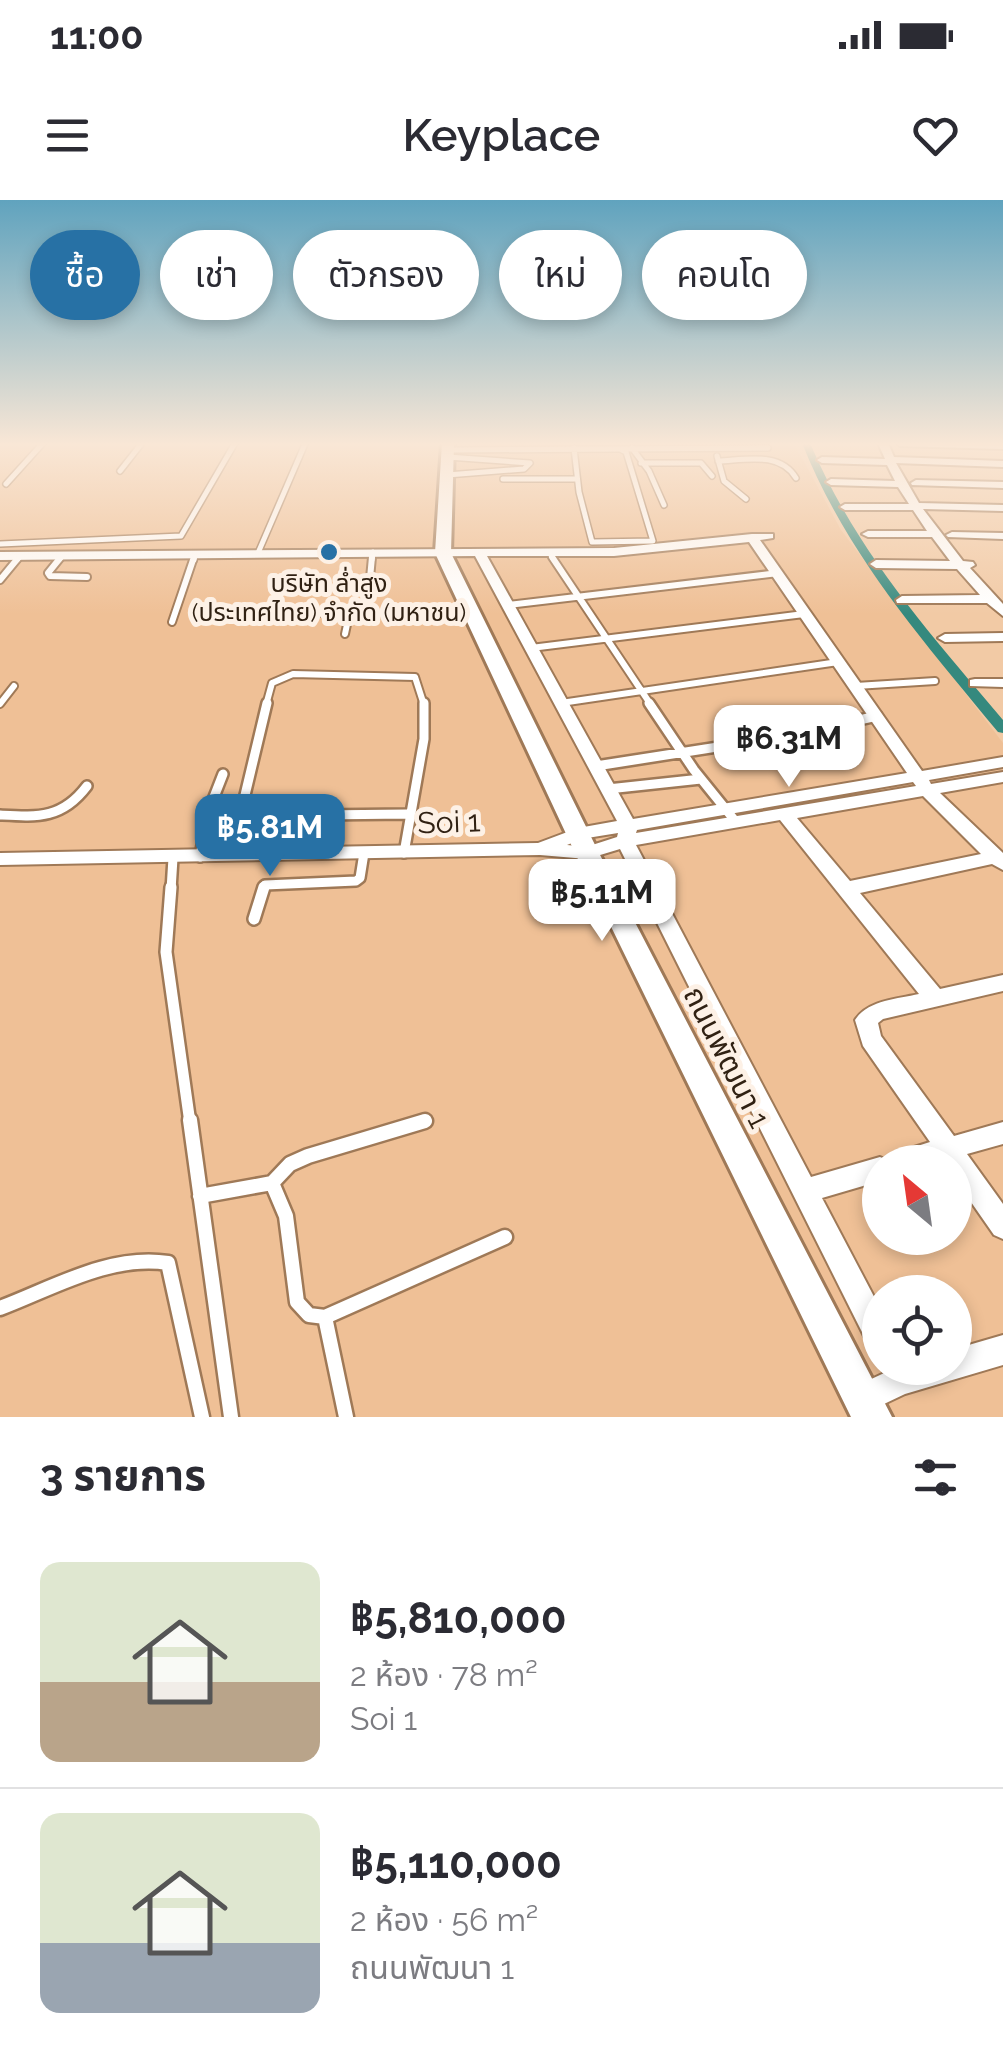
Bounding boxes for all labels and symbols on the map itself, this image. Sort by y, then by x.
marker: บริษัท ล่ำสูง (ประเทศไทย) จำกัด (มหาชน) [318,541,340,563]
place label: บริษัท ล่ำสูง (ประเทศไทย) จำกัด (มหาชน) [192,566,466,627]
pin: ฿6.31M [708,705,870,790]
pin: ฿5.81M [189,794,351,879]
street label: Soi 1 [417,803,481,841]
pin: ฿5.11M [521,859,683,944]
street label: ถนนพัฒนา 1 [676,981,778,1134]
north arrow [862,1145,972,1255]

